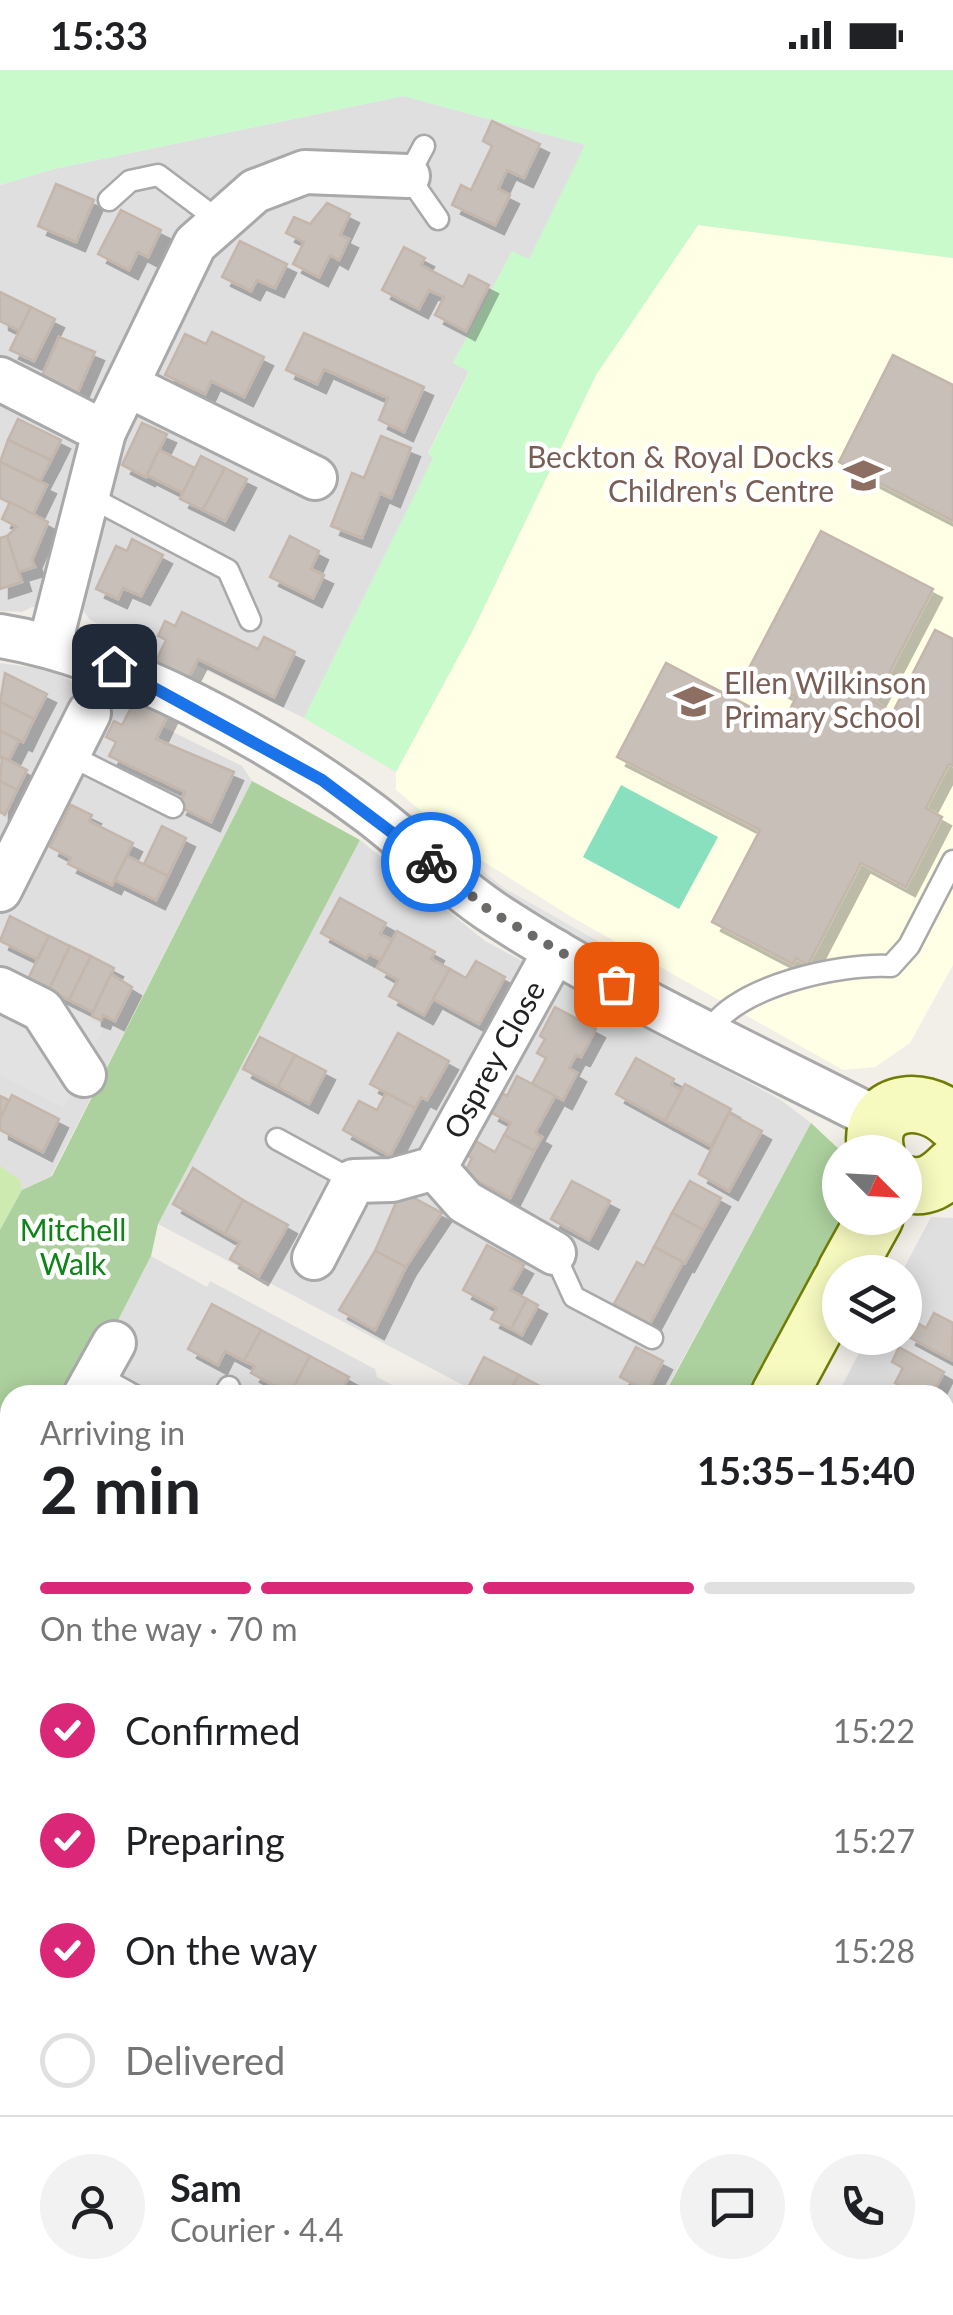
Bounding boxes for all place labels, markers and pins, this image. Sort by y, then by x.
place label: Beckton & Royal Docks Children's Centre [527,438,834,508]
school or university icon: Beckton & Royal Docks Children's Centre [843,454,885,496]
pin [72,624,157,709]
place label: Ellen Wilkinson Primary School [724,664,926,734]
school or university icon: Ellen Wilkinson Primary School [673,680,715,722]
pin [574,942,659,1027]

